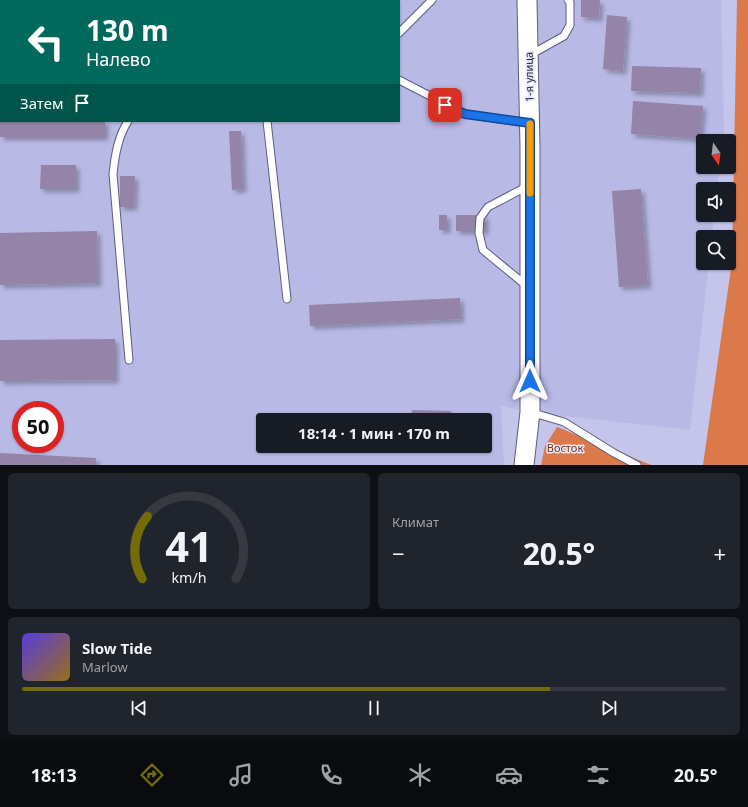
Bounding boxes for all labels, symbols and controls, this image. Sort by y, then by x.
text: 130 m [86,11,169,49]
icon: left [20,16,72,68]
text: Налево [86,47,151,71]
street label: 1-я улица [521,52,536,102]
pin [428,88,462,122]
icon: arrive [71,92,93,114]
text: Затем [20,93,63,113]
icon: arrive [434,94,456,116]
north arrow [696,134,736,174]
map controls [696,134,736,270]
button: sound [696,182,736,222]
button: search [696,230,736,270]
position arrow [509,360,551,402]
speed limit sign: 50 [12,401,64,453]
text: 18:14 · 1 мин · 170 m [298,423,450,443]
park label: Восток [547,440,583,455]
text: Климат [392,513,439,531]
text: 41 [165,518,213,574]
text: 20.5° [523,533,595,574]
text: − [392,538,405,568]
text: + [713,538,726,568]
text: km/h [171,568,207,587]
text: Slow Tide [82,638,152,658]
text: Marlow [82,658,128,676]
icon: previous [128,697,150,719]
icon: pause [363,697,385,719]
icon: next [598,697,620,719]
icon: directions [138,761,166,789]
icon: music [227,761,255,789]
icon: phone [317,761,345,789]
icon: climate [406,761,434,789]
icon: car [495,761,523,789]
icon: filters [584,761,612,789]
text: 18:13 [31,763,77,787]
text: 20.5° [674,763,717,787]

